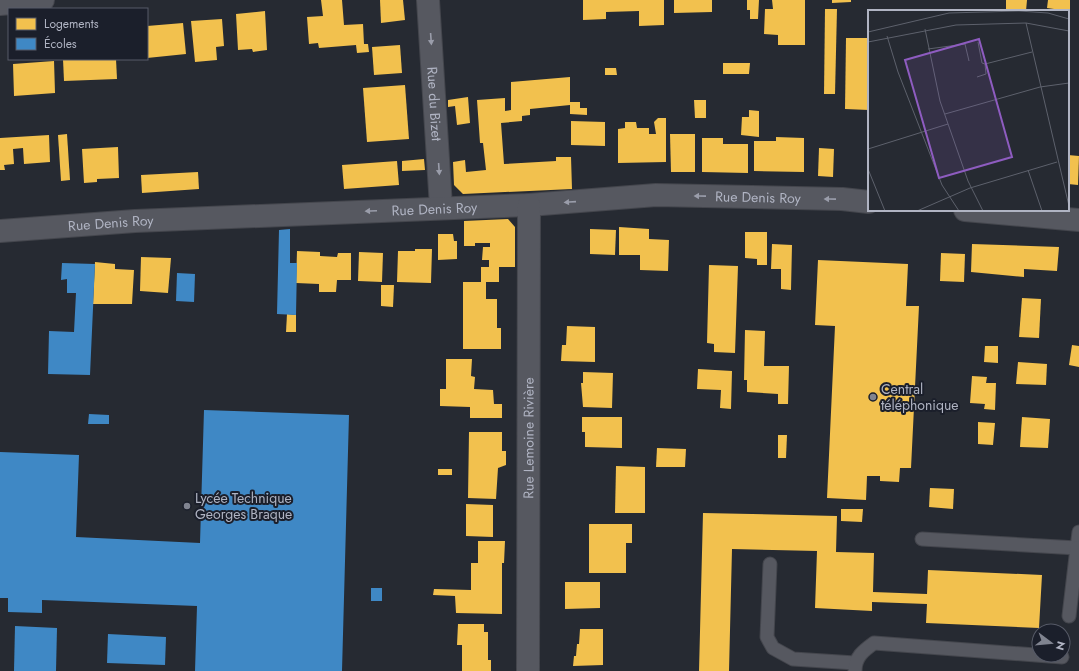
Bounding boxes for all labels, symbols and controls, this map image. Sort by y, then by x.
legend [8,8,148,60]
inset map [868,10,1069,211]
text: Logements [44,15,99,33]
one-way arrow [427,33,434,45]
text: Écoles [44,35,77,53]
street label: Rue du Bizet [422,66,447,142]
one-way arrow [435,163,442,175]
street label: Rue Denis Roy [715,186,802,208]
one-way arrow [693,193,706,199]
one-way arrow [823,196,836,202]
street label: Rue Denis Roy [391,197,478,221]
one-way arrow [564,198,576,205]
one-way arrow [365,207,377,214]
street label: Rue Denis Roy [67,210,155,236]
street label: Rue Lemoine Rivière [518,377,539,499]
place label: Central téléphonique [881,379,959,415]
marker: Central téléphonique [868,392,878,402]
place label: Lycée Technique Georges Braque [195,488,292,524]
marker: Lycée Technique Georges Braque [182,501,192,511]
north arrow [1031,623,1071,663]
text: N [1052,639,1070,652]

